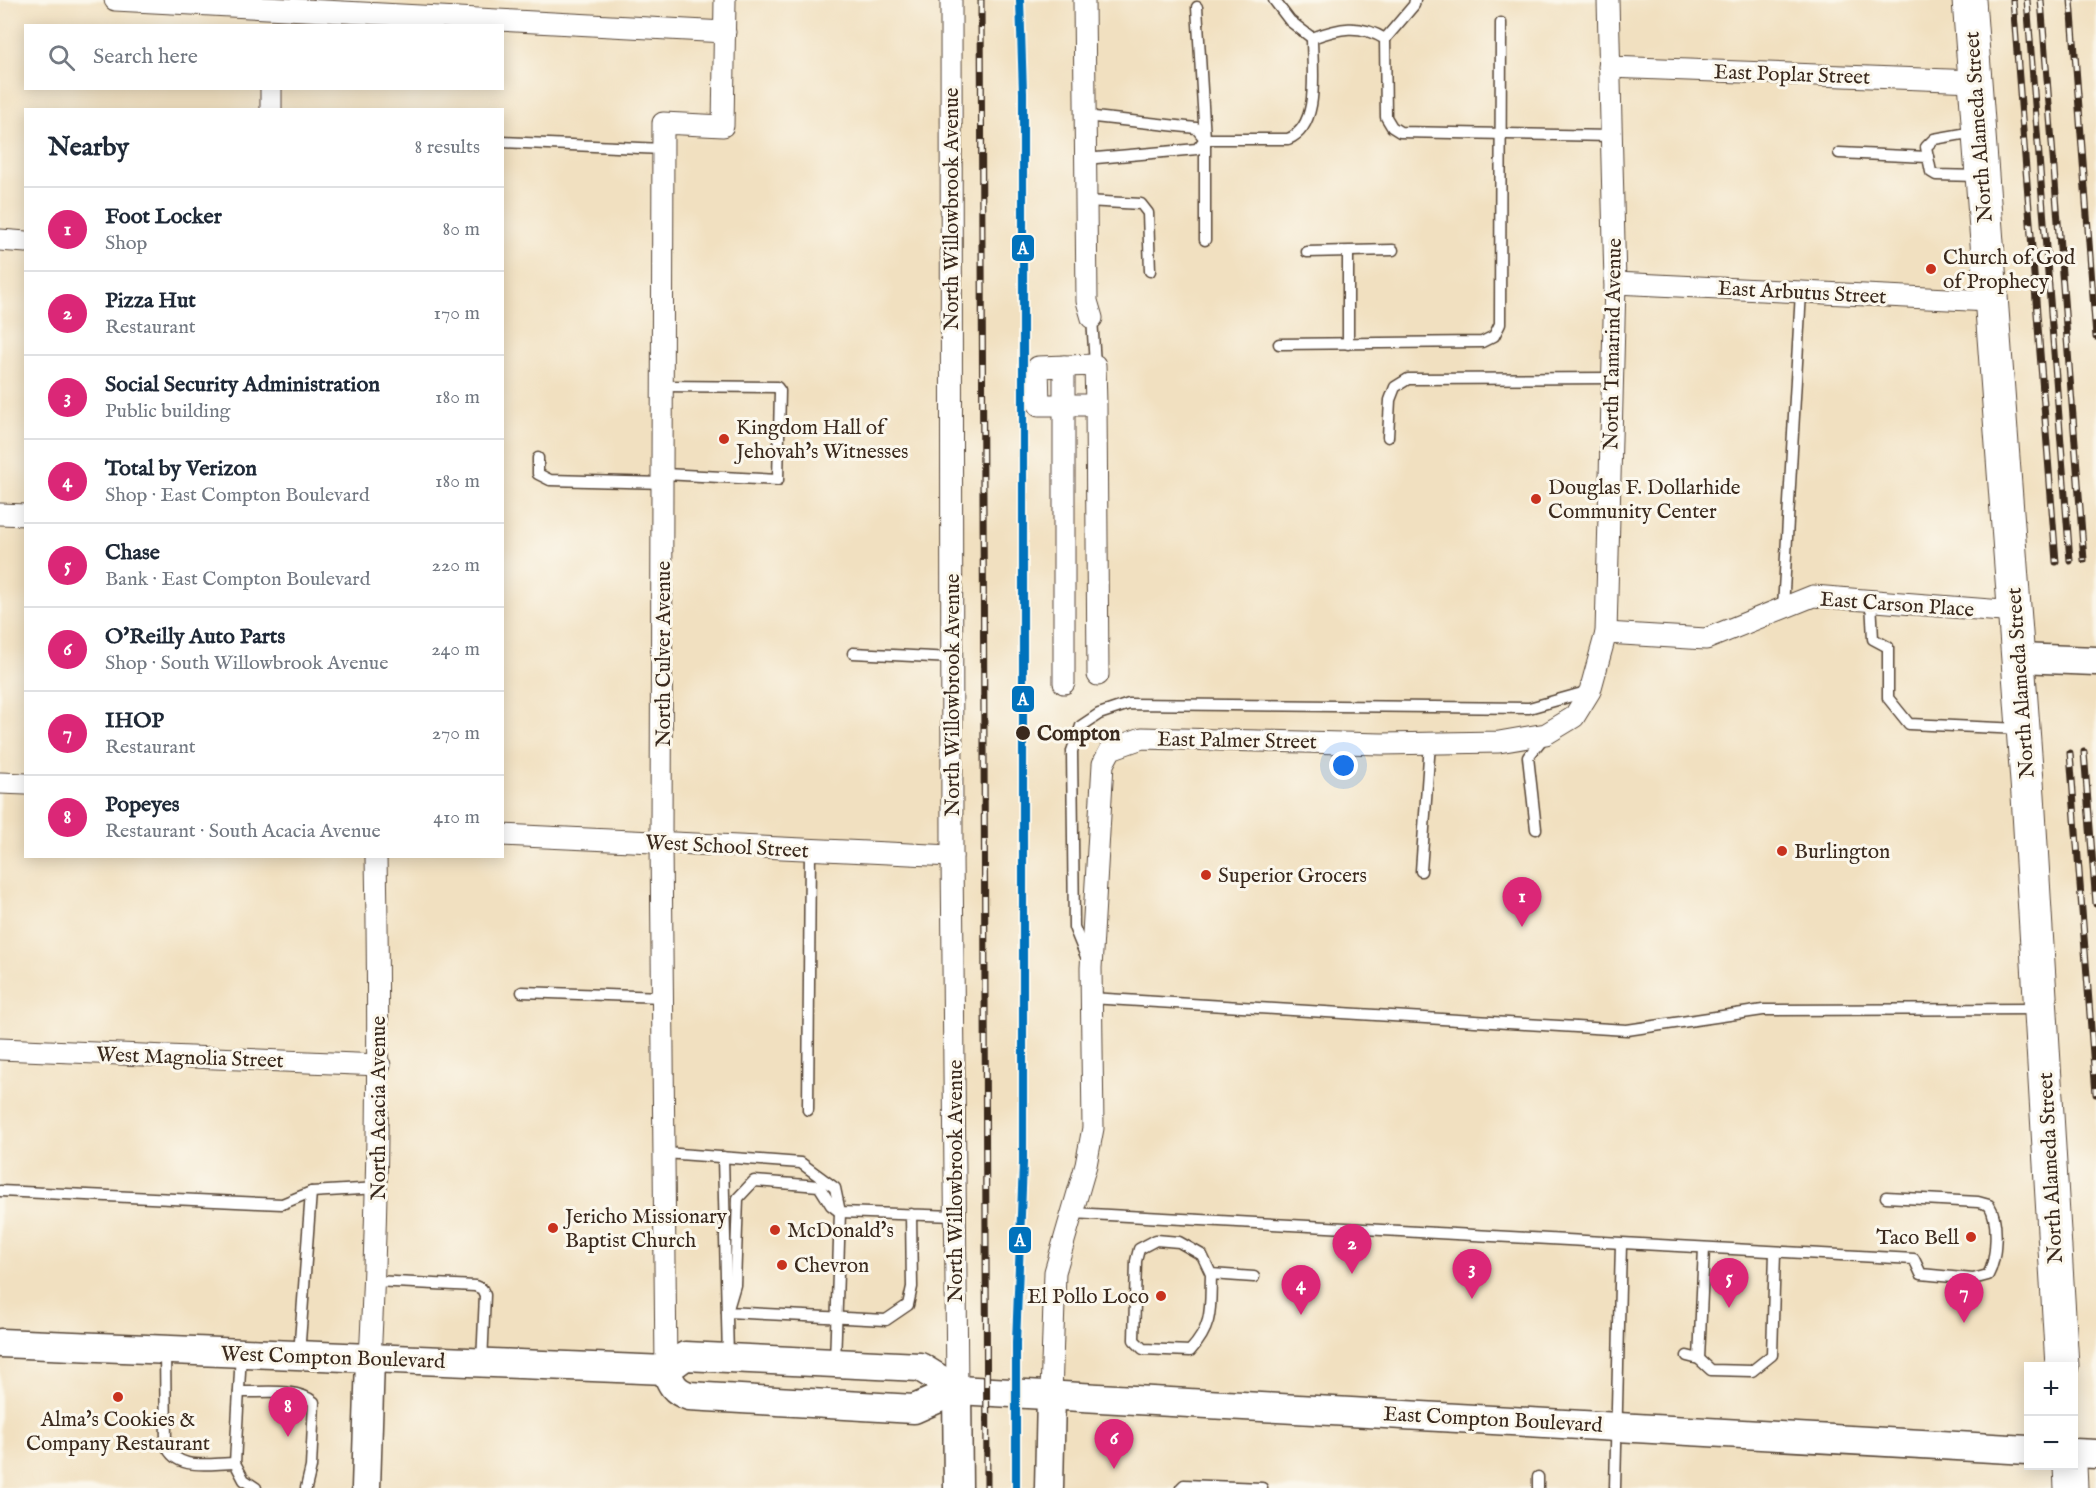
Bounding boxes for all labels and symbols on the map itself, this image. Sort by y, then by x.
street label: North Alameda Street [1959,31,2000,223]
street label: East Poplar Street [1713,59,1871,92]
street label: North Willowbrook Avenue [939,87,966,330]
line badge: A [1011,234,1035,262]
street label: North Tamarind Avenue [1598,237,1629,450]
text: A [1017,240,1030,260]
place label: Church of God of Prophecy [1943,245,2076,296]
marker: Church of God of Prophecy [1924,262,1938,276]
street label: East Arbutus Street [1717,276,1887,311]
place label: Kingdom Hall of Jehovah's Witnesses [734,415,908,466]
marker: Kingdom Hall of Jehovah's Witnesses [717,432,731,446]
place label: Douglas F. Dollarhide Community Center [1548,475,1741,526]
marker: Douglas F. Dollarhide Community Center [1529,492,1543,506]
street label: North Culver Avenue [651,561,678,747]
street label: North Willowbrook Avenue [940,573,967,816]
street label: East Carson Place [1819,587,1975,624]
street label: North Alameda Street [2001,587,2042,779]
line badge: A [1011,685,1035,713]
text: A [1017,691,1030,711]
place label: Compton [1037,721,1121,748]
marker: Compton [1014,724,1032,742]
street label: East Palmer Street [1157,727,1317,756]
your location [1329,751,1358,780]
street label: West School Street [644,830,809,865]
place label: Burlington [1794,839,1890,866]
marker: Burlington [1775,844,1789,858]
place label: Superior Grocers [1218,863,1367,890]
marker: Superior Grocers [1199,868,1213,882]
pin: 1 [1502,878,1541,927]
street label: North Acacia Avenue [366,1016,393,1200]
street label: West Magnolia Street [96,1042,284,1075]
street label: North Willowbrook Avenue [943,1059,970,1302]
street label: North Alameda Street [2033,1072,2070,1264]
place label: Jericho Missionary Baptist Church [563,1204,728,1255]
place label: McDonald's [787,1218,894,1245]
marker: Jericho Missionary Baptist Church [546,1221,560,1235]
marker: McDonald's [768,1223,782,1237]
pin: 2 [1332,1224,1372,1274]
place label: Taco Bell [1876,1225,1959,1252]
line badge: A [1008,1226,1032,1254]
marker: Taco Bell [1964,1230,1978,1244]
text: A [1014,1232,1027,1252]
pin: 3 [1452,1250,1492,1299]
place label: Chevron [794,1253,869,1280]
marker: Chevron [775,1258,789,1272]
pin: 5 [1710,1258,1748,1308]
pin: 4 [1282,1266,1320,1315]
pin: 7 [1944,1274,1984,1323]
place label: El Pollo Loco [1027,1284,1149,1311]
marker: El Pollo Loco [1154,1289,1168,1303]
street label: West Compton Boulevard [220,1341,446,1376]
pin: 8 [268,1388,308,1437]
marker: Alma's Cookies & Company Restaurant [111,1390,125,1404]
street label: East Compton Boulevard [1383,1401,1604,1440]
place label: Alma's Cookies & Company Restaurant [26,1407,210,1458]
pin: 6 [1094,1420,1134,1469]

